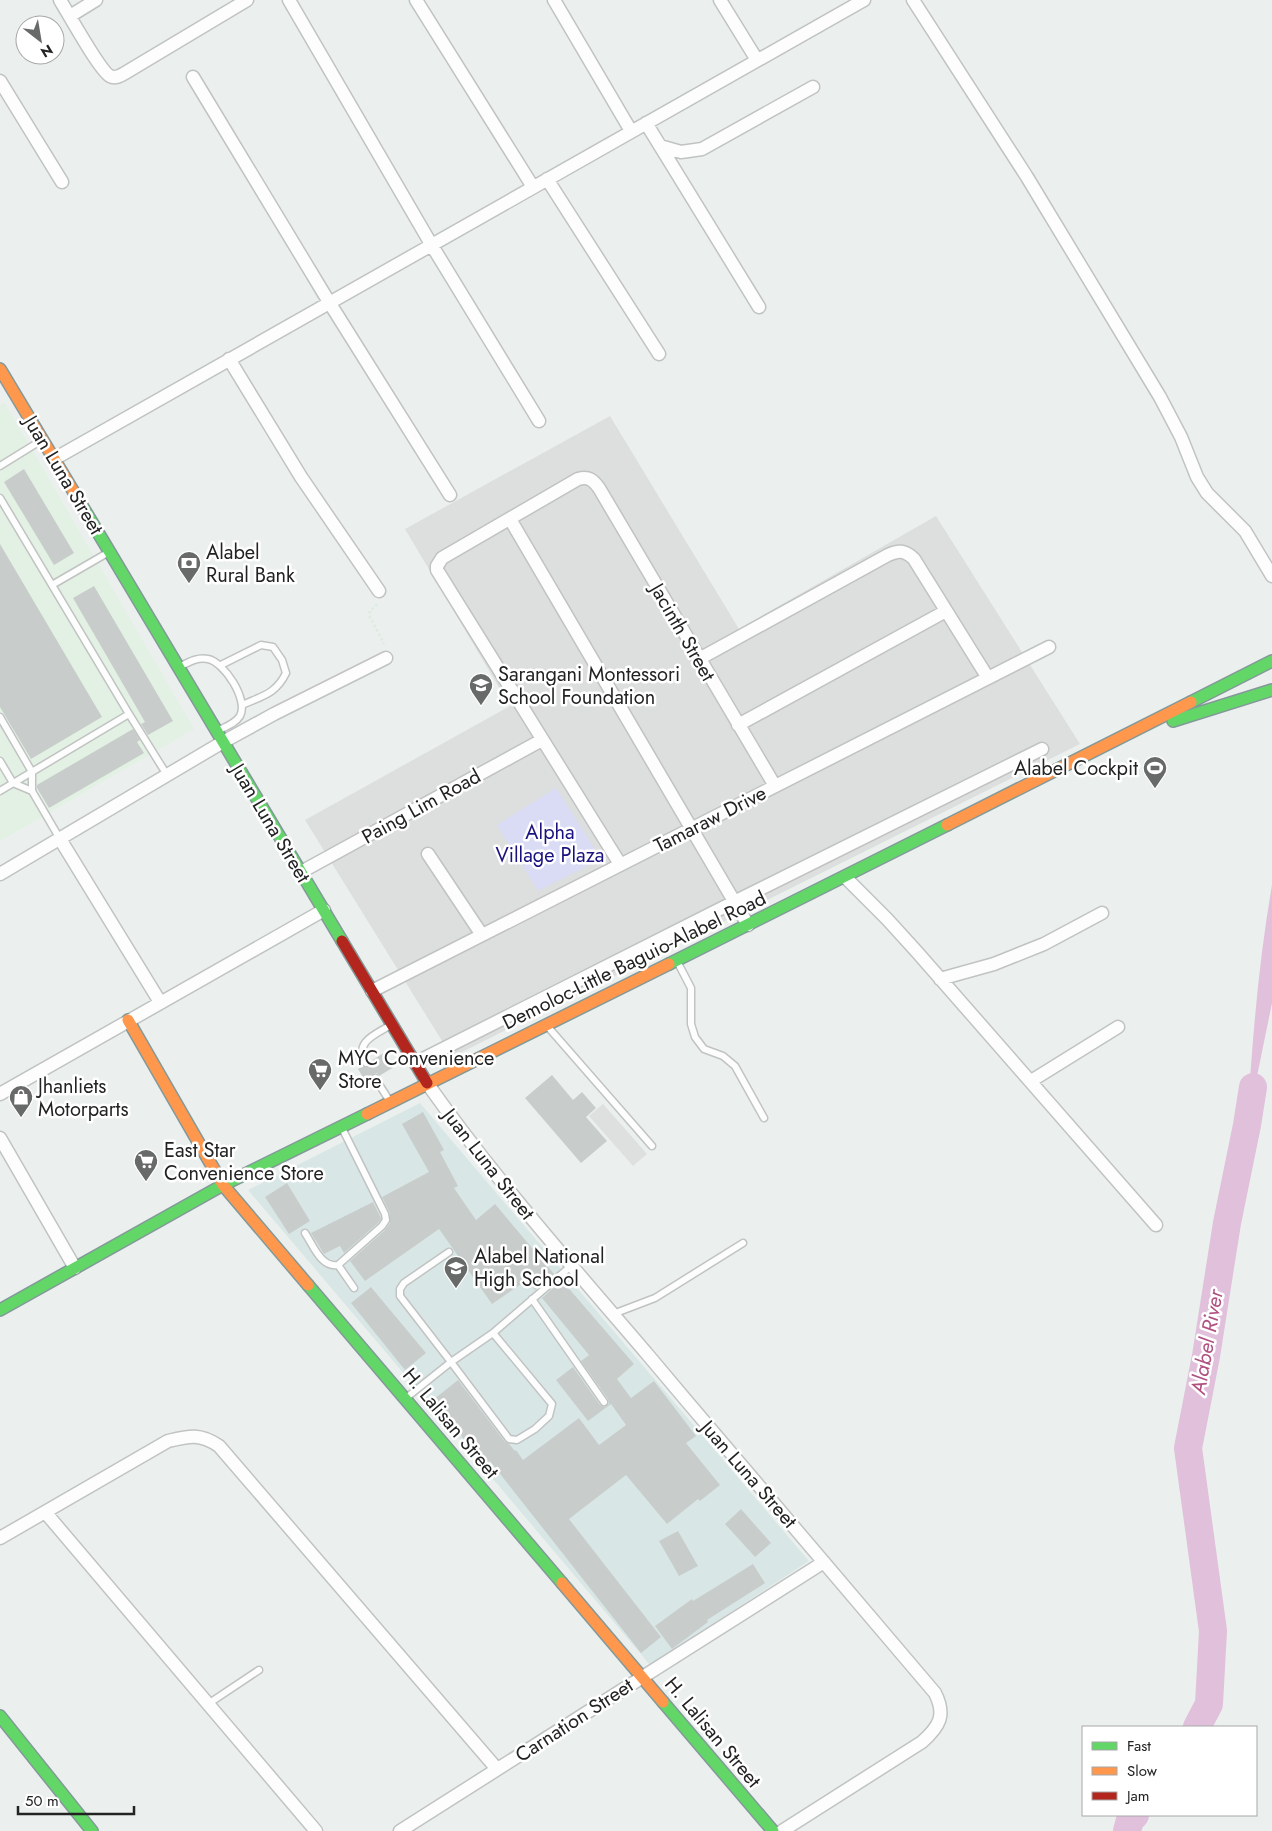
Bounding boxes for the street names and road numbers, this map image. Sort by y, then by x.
street label: Juan Luna Street [15,408,111,540]
street label: Jacinth Street [641,575,722,687]
street label: Juan Luna Street [222,756,318,888]
street label: Paing Lim Road [356,762,486,851]
street label: Tamaraw Drive [649,779,771,860]
street label: Demoloc-Little Baguio-Alabel Road [497,884,771,1037]
street label: Juan Luna Street [434,1100,542,1226]
street label: H. Lalisan Street [396,1362,506,1485]
street label: Juan Luna Street [692,1412,804,1535]
street label: Carnation Street [510,1671,639,1769]
street label: H. Lalisan Street [658,1671,768,1794]

